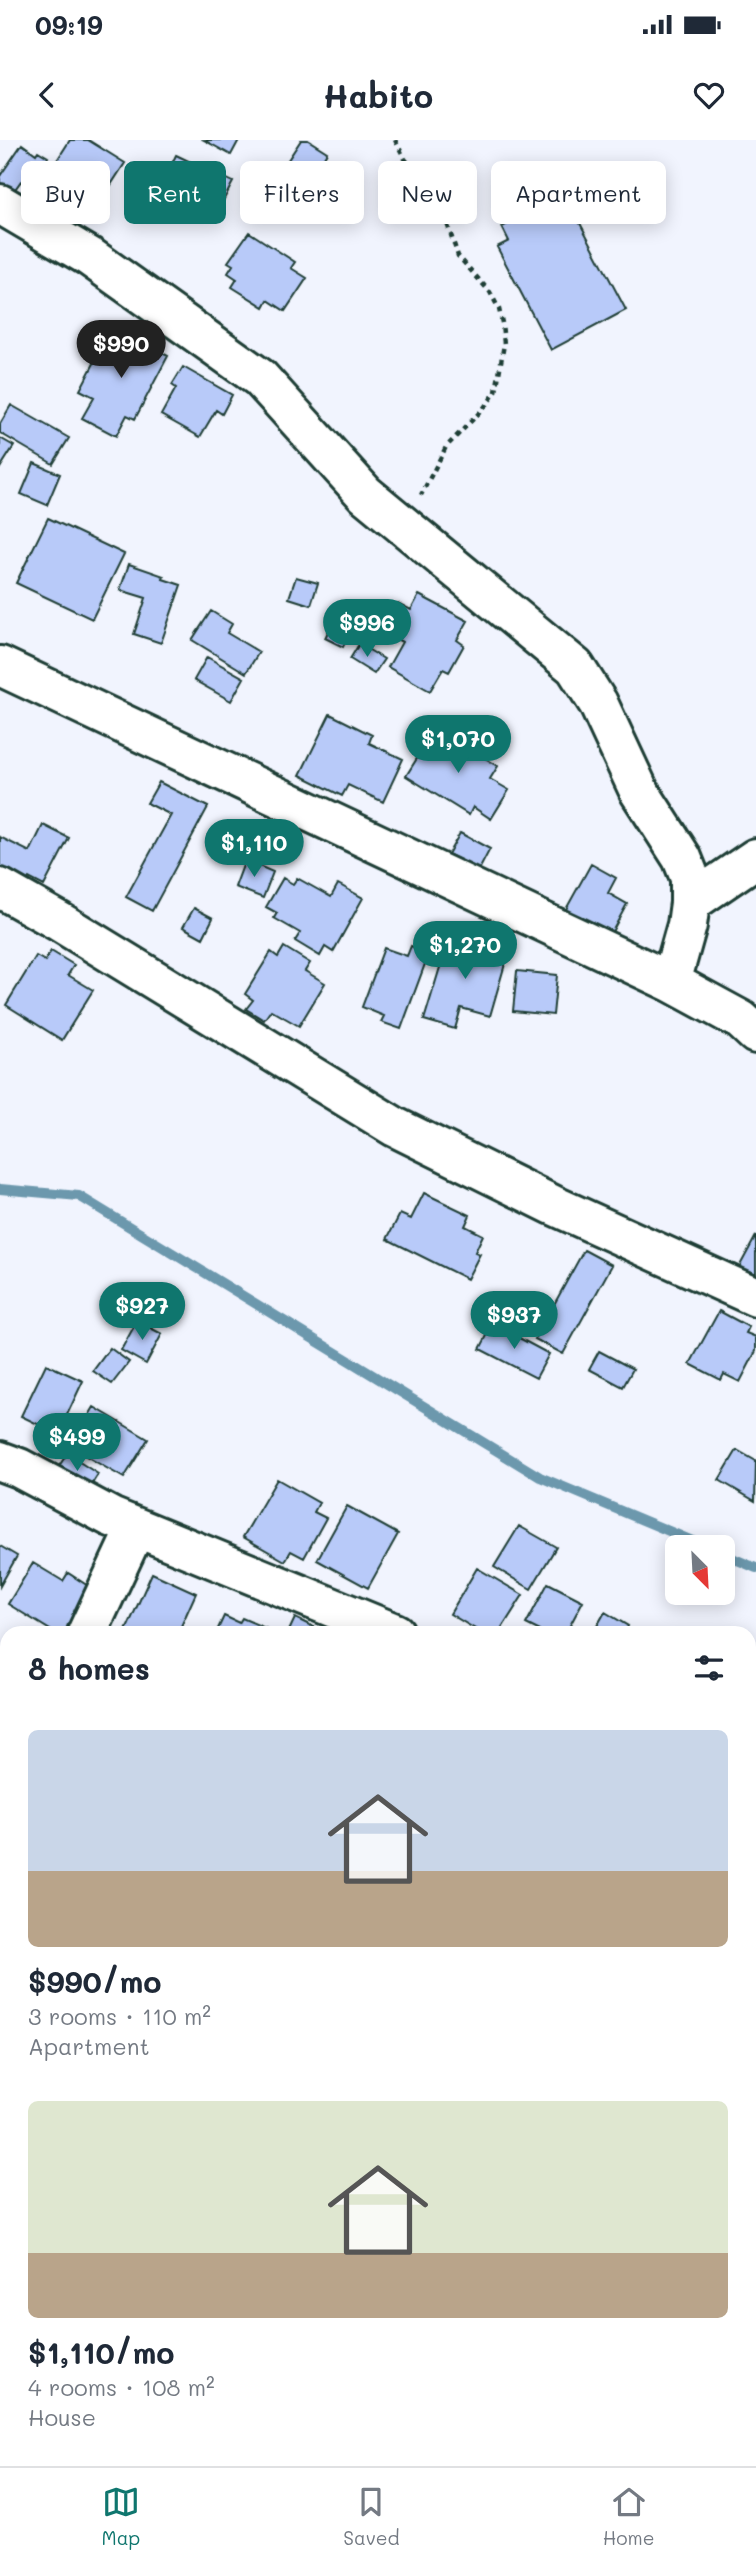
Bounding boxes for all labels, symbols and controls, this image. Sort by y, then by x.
text: 09:19 [35,8,103,42]
text: Habito [323,74,433,116]
icon: back [28,76,66,114]
icon: heart [690,76,728,114]
chip: Buy [21,161,110,224]
chip: Rent [124,161,226,224]
chip: Filters [240,161,364,224]
chip: New [378,161,477,224]
chip: Apartment [491,161,666,224]
pin: $990 [80,320,162,380]
text: $990 [93,328,149,358]
pin: $996 [326,600,408,659]
text: $996 [339,607,395,637]
pin: $1,070 [401,716,515,775]
text: $1,070 [421,723,495,753]
pin: $1,110 [197,820,311,879]
text: $1,110 [221,827,287,857]
pin: $1,270 [408,922,522,981]
text: $1,270 [429,929,501,959]
pin: $927 [101,1282,183,1342]
text: $927 [115,1290,169,1320]
pin: $937 [473,1292,555,1351]
text: $937 [487,1299,541,1329]
pin: $499 [36,1414,118,1473]
text: $499 [49,1421,105,1451]
north arrow [665,1535,735,1605]
map controls [665,1535,735,1605]
text: 8 homes [28,1648,150,1688]
icon: filters [690,1649,728,1687]
icon: home [315,1776,441,1902]
text: $990/mo [28,1961,161,2001]
text: 3 rooms · 110 m² [28,2001,211,2031]
text: Apartment [28,2031,150,2061]
icon: home [315,2147,441,2273]
text: $1,110/mo [28,2332,174,2372]
text: 4 rooms · 108 m² [28,2372,215,2402]
text: House [28,2402,96,2432]
tab: Map [102,2483,140,2550]
tab: Saved [343,2483,400,2550]
tab: Home [603,2483,654,2550]

